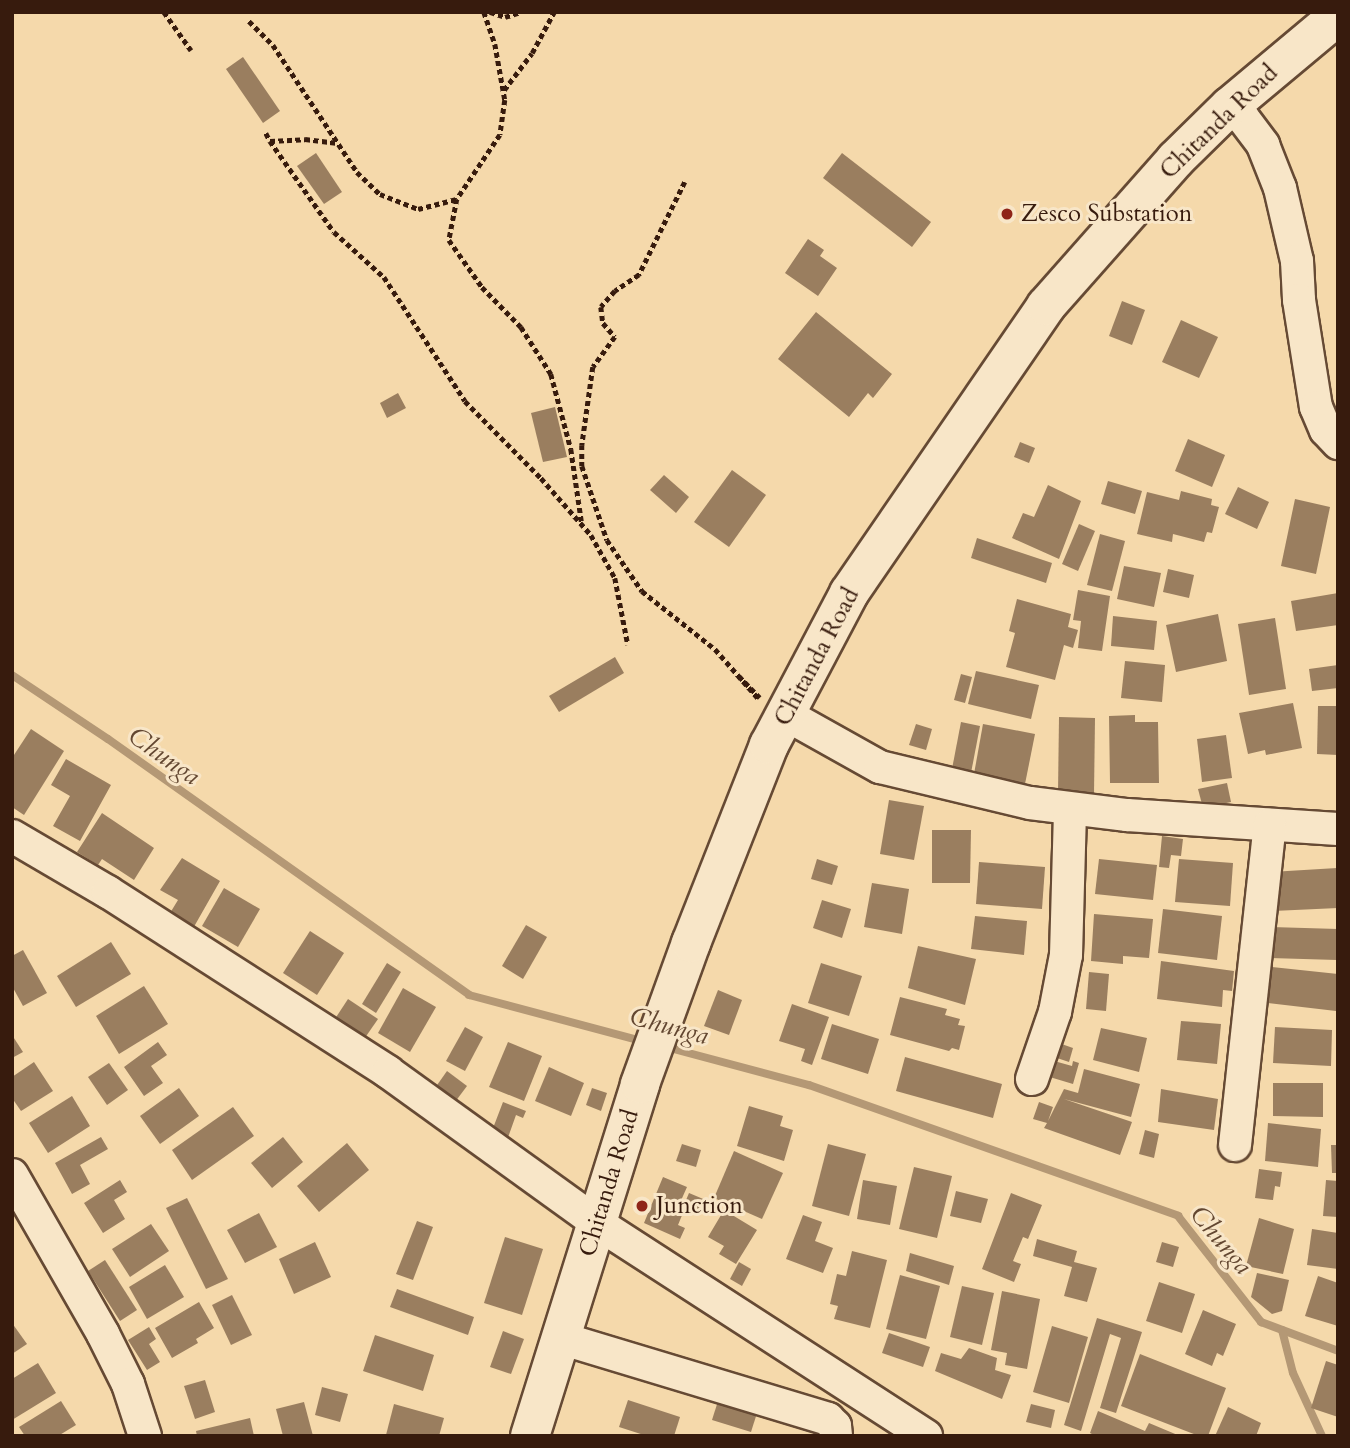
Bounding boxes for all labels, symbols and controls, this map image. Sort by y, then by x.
street label: Chitanda Road [1154,59,1284,185]
place label: Zesco Substation [1021,200,1192,228]
marker: Zesco Substation [999,206,1015,222]
street label: Chitanda Road [769,583,865,731]
water label: Chunga [122,720,206,792]
water label: Chunga [626,1001,712,1051]
street label: Chitanda Road [573,1106,645,1260]
place label: Junction [656,1192,743,1220]
marker: Junction [634,1198,650,1214]
water label: Chunga [1183,1199,1259,1281]

